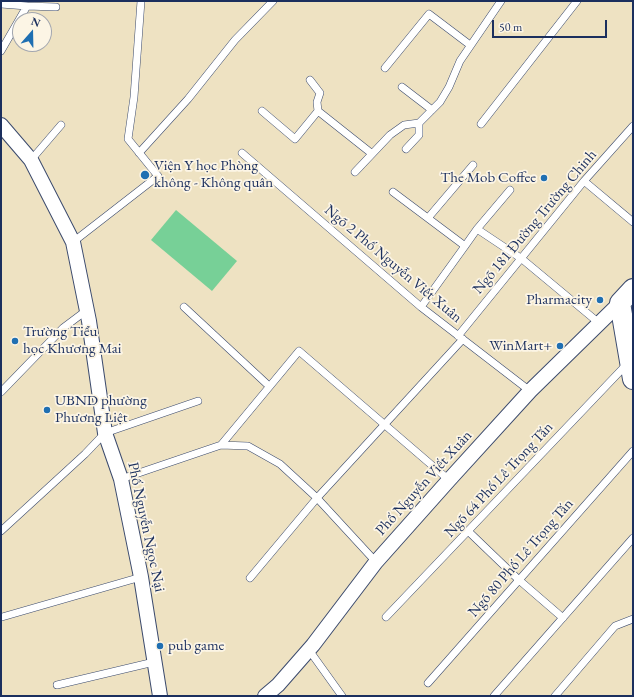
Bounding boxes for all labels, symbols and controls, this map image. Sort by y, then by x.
north arrow [12,12,52,52]
scale bar [494,12,609,38]
text: N [29,14,42,30]
text: 50 m [499,19,522,35]
street label: Ngõ 181 Đường Trường Chinh [469,146,601,298]
place label: Viện Y học Phòng không - Không quân [154,157,273,192]
marker: Viện Y học Phòng không - Không quân [139,169,151,181]
place label: The Mob Coffee [440,169,536,187]
marker: The Mob Coffee [539,173,549,183]
street label: Ngõ 2 Phố Nguyễn Viết Xuân [321,201,465,327]
place label: Pharmacity [526,291,592,309]
marker: Pharmacity [595,295,605,305]
place label: Trường Tiểu học Khương Mai [23,323,122,358]
marker: Trường Tiểu học Khương Mai [10,336,20,346]
place label: WinMart+ [489,337,552,355]
marker: WinMart+ [555,341,565,351]
place label: UBND phường Phương Liệt [55,392,147,427]
marker: UBND phường Phương Liệt [42,405,52,415]
street label: Ngõ 64 Phố Lê Trọng Tấn [441,419,557,541]
street label: Phố Nguyễn Viết Xuân [372,427,476,539]
street label: Phố Nguyễn Ngọc Nại [123,460,169,594]
street label: Ngõ 80 Phố Lê Trọng Tấn [465,495,577,621]
place label: pub game [168,637,224,655]
marker: pub game [155,641,165,651]

